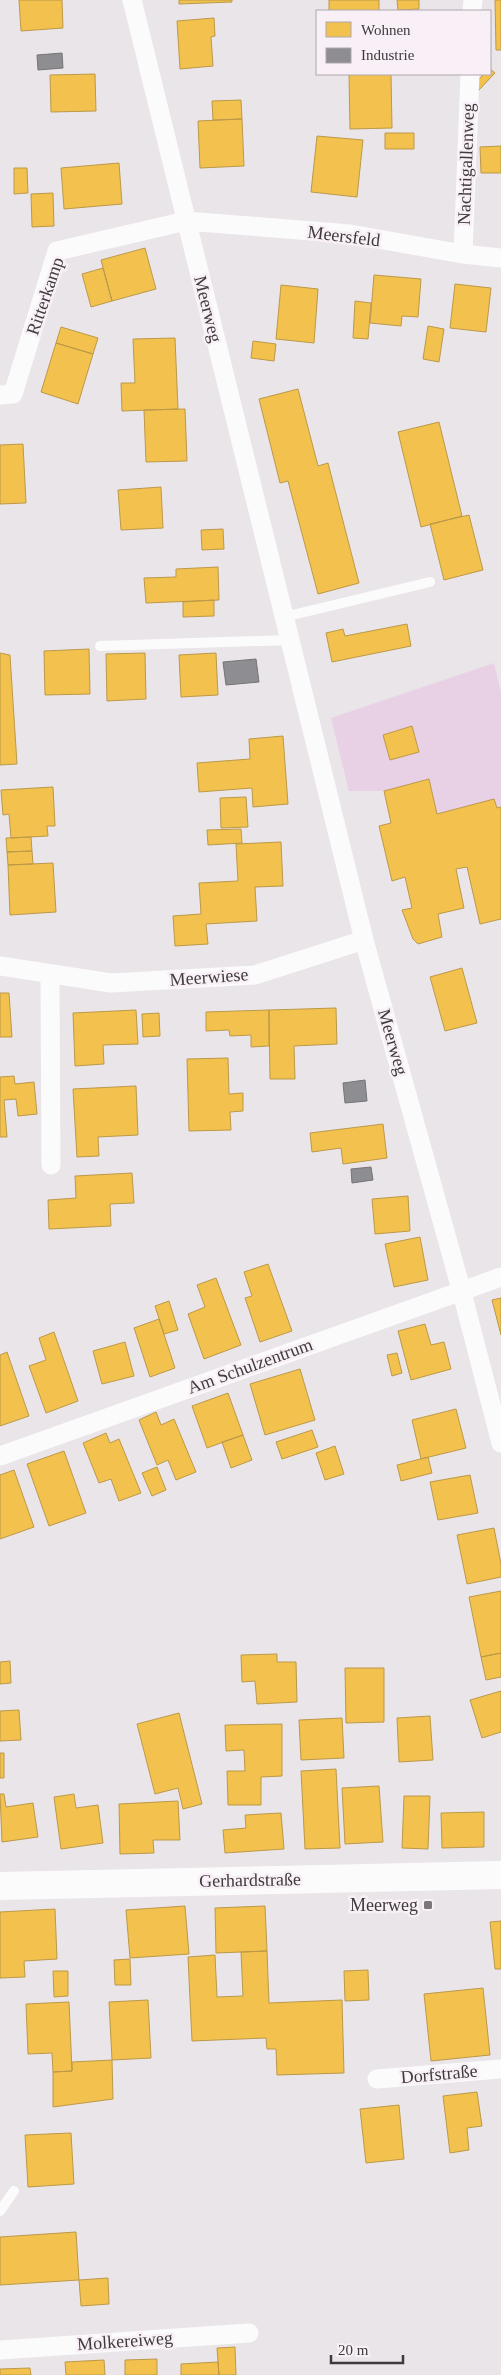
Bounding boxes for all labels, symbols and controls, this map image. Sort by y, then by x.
legend [316,10,491,75]
text: Wohnen [361,22,411,38]
text: Industrie [361,47,415,63]
street label: Nachtigallenweg [454,103,478,225]
street label: Meersfeld [307,222,381,250]
street label: Ritterkamp [22,254,68,338]
street label: Meerweg [190,274,226,344]
street label: Meerwiese [169,964,249,990]
street label: Meerweg [374,1007,412,1077]
street label: Am Schulzentrum [185,1334,315,1398]
street label: Gerhardstraße [199,1869,301,1891]
place label: Meerweg [350,1895,418,1915]
marker: Meerweg [422,1899,434,1911]
street label: Dorfstraße [400,2061,478,2087]
street label: Molkereiweg [76,2328,174,2354]
scale bar [331,2332,404,2364]
text: 20 m [338,2342,369,2358]

